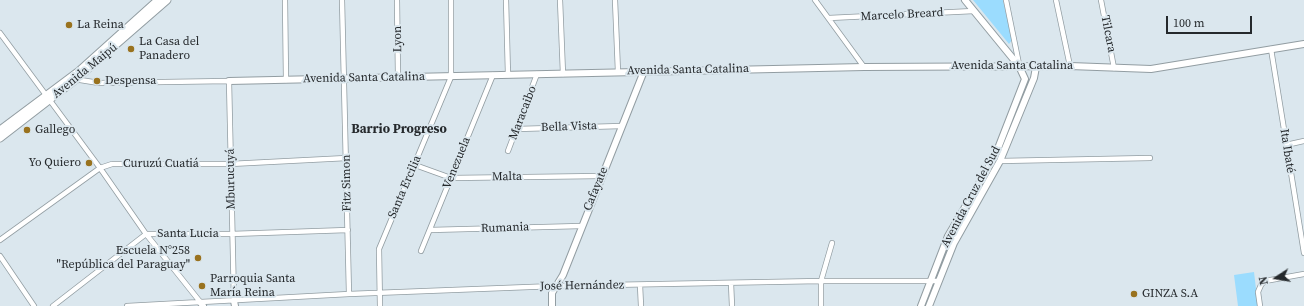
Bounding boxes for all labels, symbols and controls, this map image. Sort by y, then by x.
street label: Marcelo Breard [860,6,944,24]
scale bar [1168,8,1254,34]
street label: Tilcara [1097,14,1119,54]
text: 100 m [1173,15,1205,31]
place label: La Reina [77,18,124,32]
marker: La Reina [64,20,74,30]
street label: Lyon [391,26,405,52]
place label: La Casa del Panadero [139,35,199,63]
street label: Avenida Maipú [50,40,120,102]
marker: La Casa del Panadero [126,44,136,54]
street label: Avenida Santa Catalina [951,59,1073,73]
street label: Avenida Santa Catalina [627,62,749,78]
street label: Avenida Santa Catalina [303,70,425,86]
place label: Despensa [105,74,156,88]
marker: Despensa [92,76,102,86]
street label: Maracaibo [506,84,540,142]
street label: Bella Vista [541,119,597,135]
district label: Barrio Progreso [351,122,447,138]
place label: Gallego [35,123,75,137]
marker: Gallego [22,125,32,135]
street label: Ita Ibaté [1276,128,1298,174]
street label: Venezuela [440,135,474,191]
street label: Avenida Cruz del Sud [938,144,1004,250]
street label: Mburucuyá [223,148,239,210]
street label: Santa Ercilia [385,153,425,221]
street label: Fitz Simon [339,154,355,212]
place label: Yo Quiero [28,156,81,170]
street label: Curuzú Cuatiá [123,157,199,171]
marker: Yo Quiero [84,158,94,168]
street label: Cafayate [581,165,611,213]
street label: Malta [492,170,522,184]
street label: Rumania [481,220,529,236]
street label: Santa Lucia [157,227,219,241]
place label: Escuela N°258 "República del Paraguay" [57,244,190,272]
marker: Escuela N°258 "República del Paraguay" [193,253,203,263]
north arrow [1256,258,1296,298]
place label: Parroquia Santa María Reina [210,272,295,300]
text: N [1256,275,1272,286]
street label: José Hernández [540,278,624,294]
marker: Parroquia Santa María Reina [197,281,207,291]
place label: GINZA S.A [1142,287,1198,301]
marker: GINZA S.A [1129,289,1139,299]

